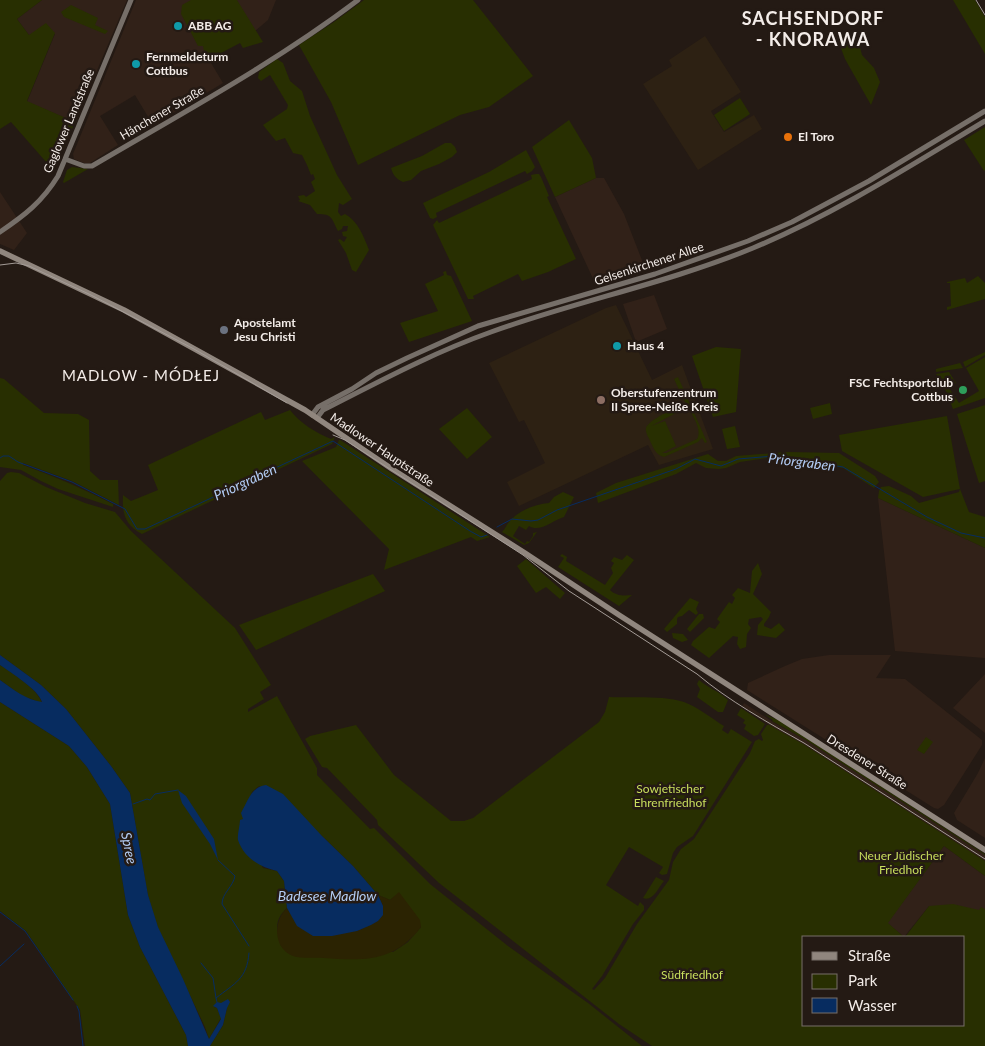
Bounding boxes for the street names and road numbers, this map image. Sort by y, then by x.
street label: Gaglower Landstraße [40,66,97,175]
street label: Hänchener Straße [117,82,207,143]
street label: Gelsenkirchener Allee [592,239,705,288]
street label: Madlower Hauptstraße [328,409,437,490]
street label: Dresdener Straße [824,731,910,792]

